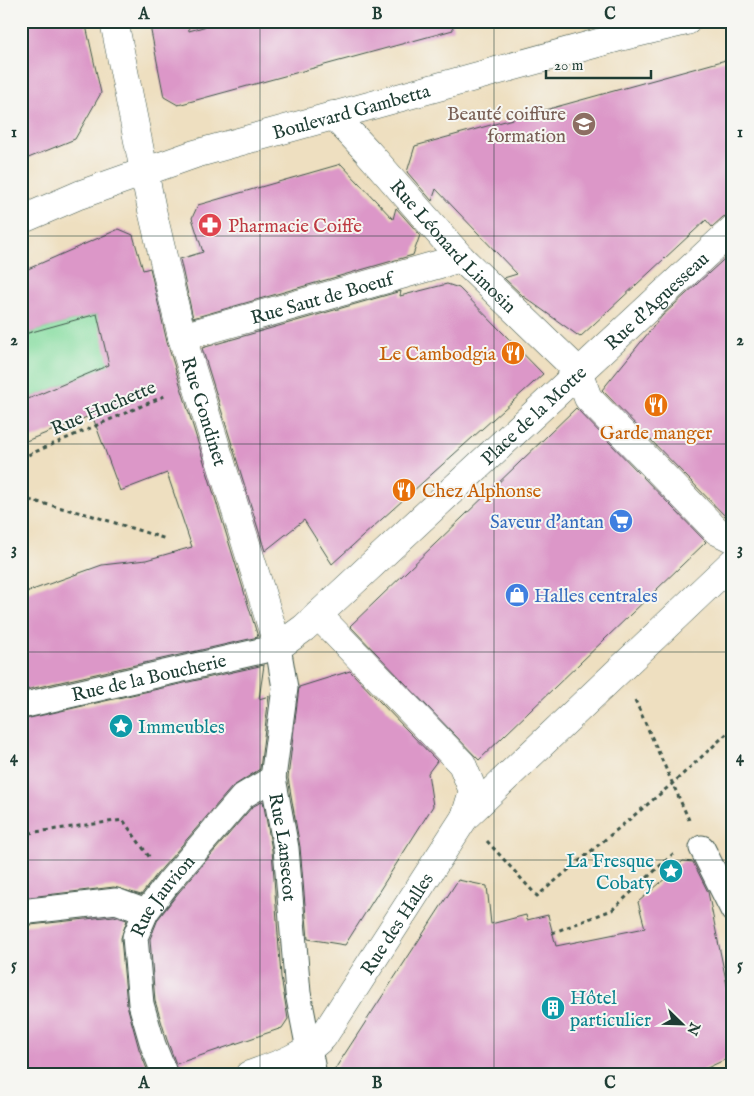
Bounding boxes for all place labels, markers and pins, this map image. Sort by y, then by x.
place label: Beauté coiffure formation [447,103,566,149]
school or university icon: Beauté coiffure formation [571,111,597,137]
pharmacy icon: Pharmacie Coiffe [197,212,223,238]
place label: Pharmacie Coiffe [228,215,362,239]
restaurant icon: Le Cambodgia [500,340,526,366]
place label: Le Cambodgia [379,343,497,367]
restaurant icon: Garde manger [643,392,669,418]
place label: Garde manger [600,422,712,446]
restaurant icon: Chez Alphonse [391,477,417,503]
place label: Chez Alphonse [422,480,542,504]
supermarket icon: Saveur d'antan [608,508,634,534]
place label: Saveur d'antan [490,511,604,535]
shop icon: Halles centrales [504,582,530,608]
place label: Halles centrales [534,585,658,609]
place icon: Immeubles [108,713,134,739]
place label: Immeubles [138,716,225,740]
place label: La Fresque Cobaty [566,850,655,896]
place icon: La Fresque Cobaty [658,858,684,884]
place label: Hôtel particulier [570,987,651,1033]
building icon: Hôtel particulier [540,995,566,1021]

